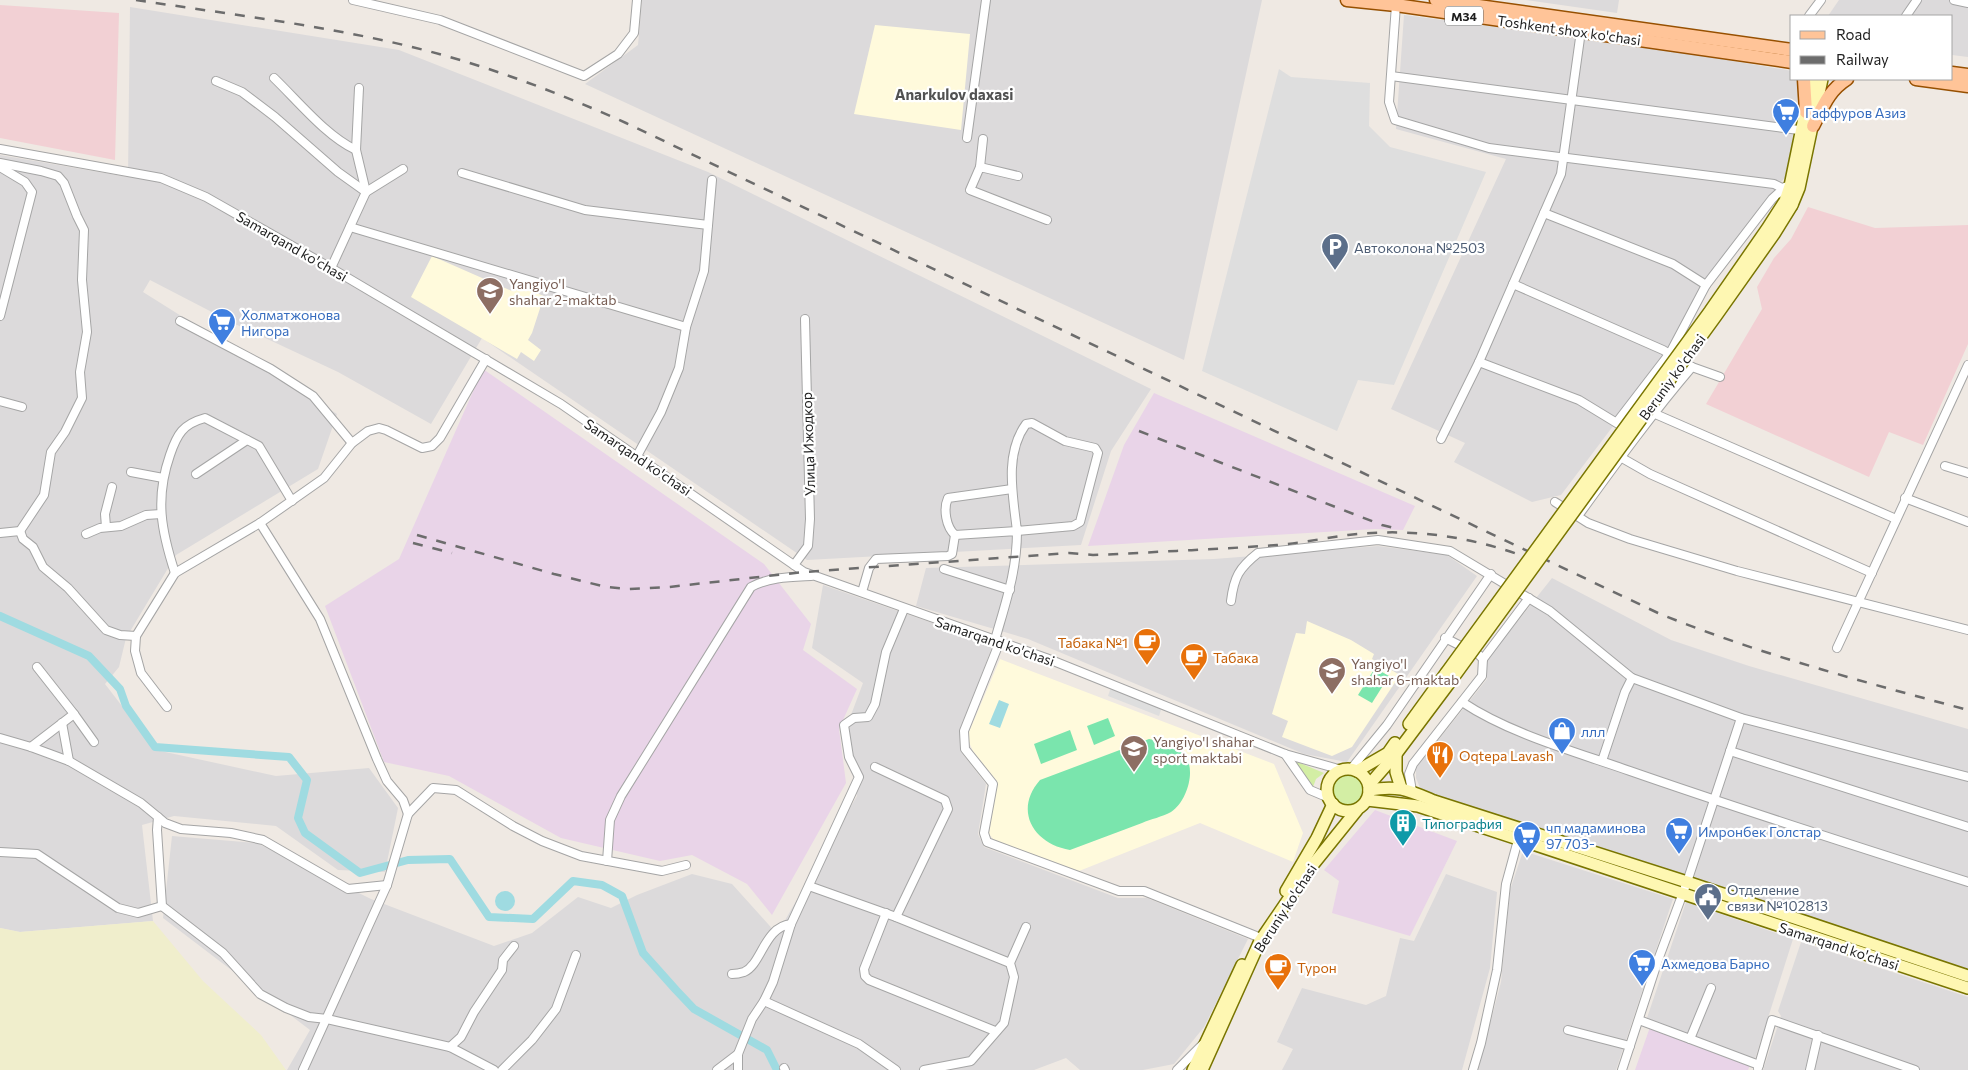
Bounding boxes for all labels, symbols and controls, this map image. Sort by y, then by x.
road number: M34 [1445,7,1483,26]
street label: Toshkent shox ko'chasi [1496,12,1642,48]
legend [1790,15,1953,80]
text: Road [1836,25,1871,43]
text: Railway [1836,50,1889,68]
district label: Anarkulov daxasi [895,85,1013,103]
supermarket icon: Гаффуров Азиз [1771,97,1801,136]
place label: Гаффуров Азиз [1805,104,1906,121]
street label: Samarqand ko'chasi [233,207,351,285]
parking icon: Автоколона №2503 [1320,232,1350,271]
place label: Автоколона №2503 [1354,239,1485,256]
place label: Yangiyo'l shahar 2-maktab [509,275,616,308]
school or university icon: Yangiyo'l shahar 2-maktab [475,276,505,315]
place label: Холматжонова Нигора [241,306,340,339]
supermarket icon: Холматжонова Нигора [207,307,237,346]
street label: Beruniy ko'chasi [1635,331,1709,423]
street label: Улица Ижодкор [798,392,818,496]
street label: Samarqand ko'chasi [581,415,695,499]
street label: Samarqand ko'chasi [933,613,1057,669]
cafe icon: Табака №1 [1132,627,1162,666]
place label: Табака №1 [1057,634,1128,651]
cafe icon: Табака [1179,642,1209,681]
place label: Табака [1213,649,1259,666]
place label: Yangiyo'l shahar 6-maktab [1351,655,1459,688]
school or university icon: Yangiyo'l shahar 6-maktab [1317,656,1347,695]
shop icon: ллл [1547,716,1577,755]
place label: ллл [1581,723,1605,740]
place label: Yangiyo'l shahar sport maktabi [1153,733,1255,766]
school or university icon: Yangiyo'l shahar sport maktabi [1119,734,1149,773]
restaurant icon: Oqtepa Lavash [1425,740,1455,779]
place label: Oqtepa Lavash [1459,747,1554,764]
building icon: Типография [1388,808,1418,847]
place label: Типография [1422,815,1502,832]
supermarket icon: Имронбек Голстар [1664,816,1694,855]
place label: чп мадаминова 97 703- [1546,819,1646,852]
supermarket icon: чп мадаминова 97 703- [1512,820,1542,859]
place label: Имронбек Голстар [1698,823,1821,840]
street label: Beruniy ko'chasi [1250,861,1320,955]
place label: Отделение связи №102813 [1727,881,1828,914]
public building icon: Отделение связи №102813 [1693,882,1723,921]
street label: Samarqand ko'chasi [1777,919,1901,973]
supermarket icon: Ахмедова Барно [1627,948,1657,987]
cafe icon: Турон [1263,952,1293,991]
place label: Ахмедова Барно [1661,955,1770,972]
place label: Турон [1297,959,1337,976]

